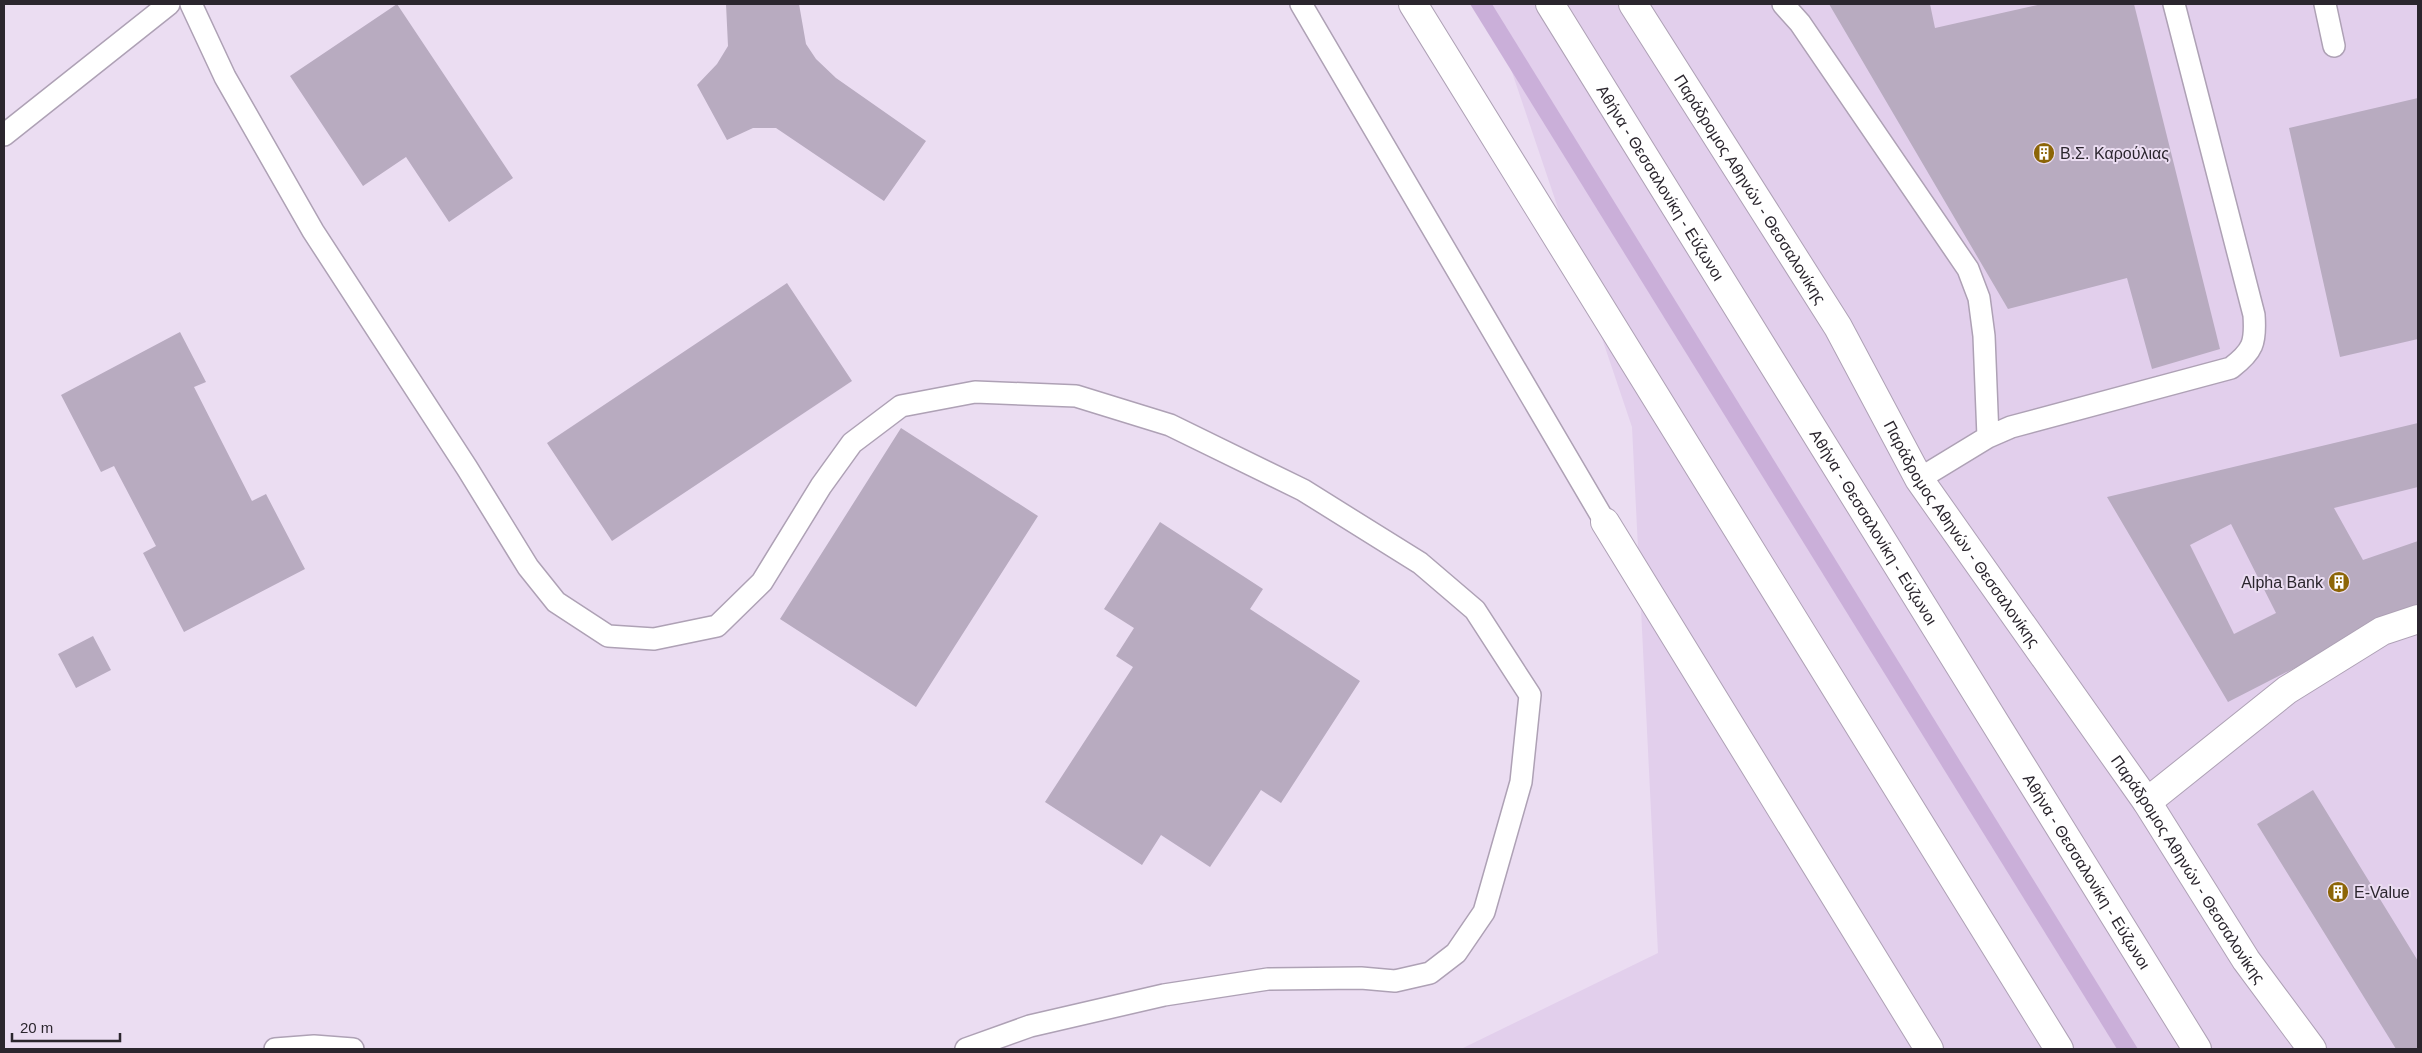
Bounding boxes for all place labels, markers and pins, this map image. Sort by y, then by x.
building icon: Β.Σ. Καρούλιας [2032,141,2056,165]
place label: Β.Σ. Καρούλιας [2060,145,2169,162]
building icon: Alpha Bank [2327,570,2351,594]
place label: Alpha Bank [2241,574,2324,591]
building icon: E-Value [2326,880,2350,904]
place label: E-Value [2354,884,2410,901]

